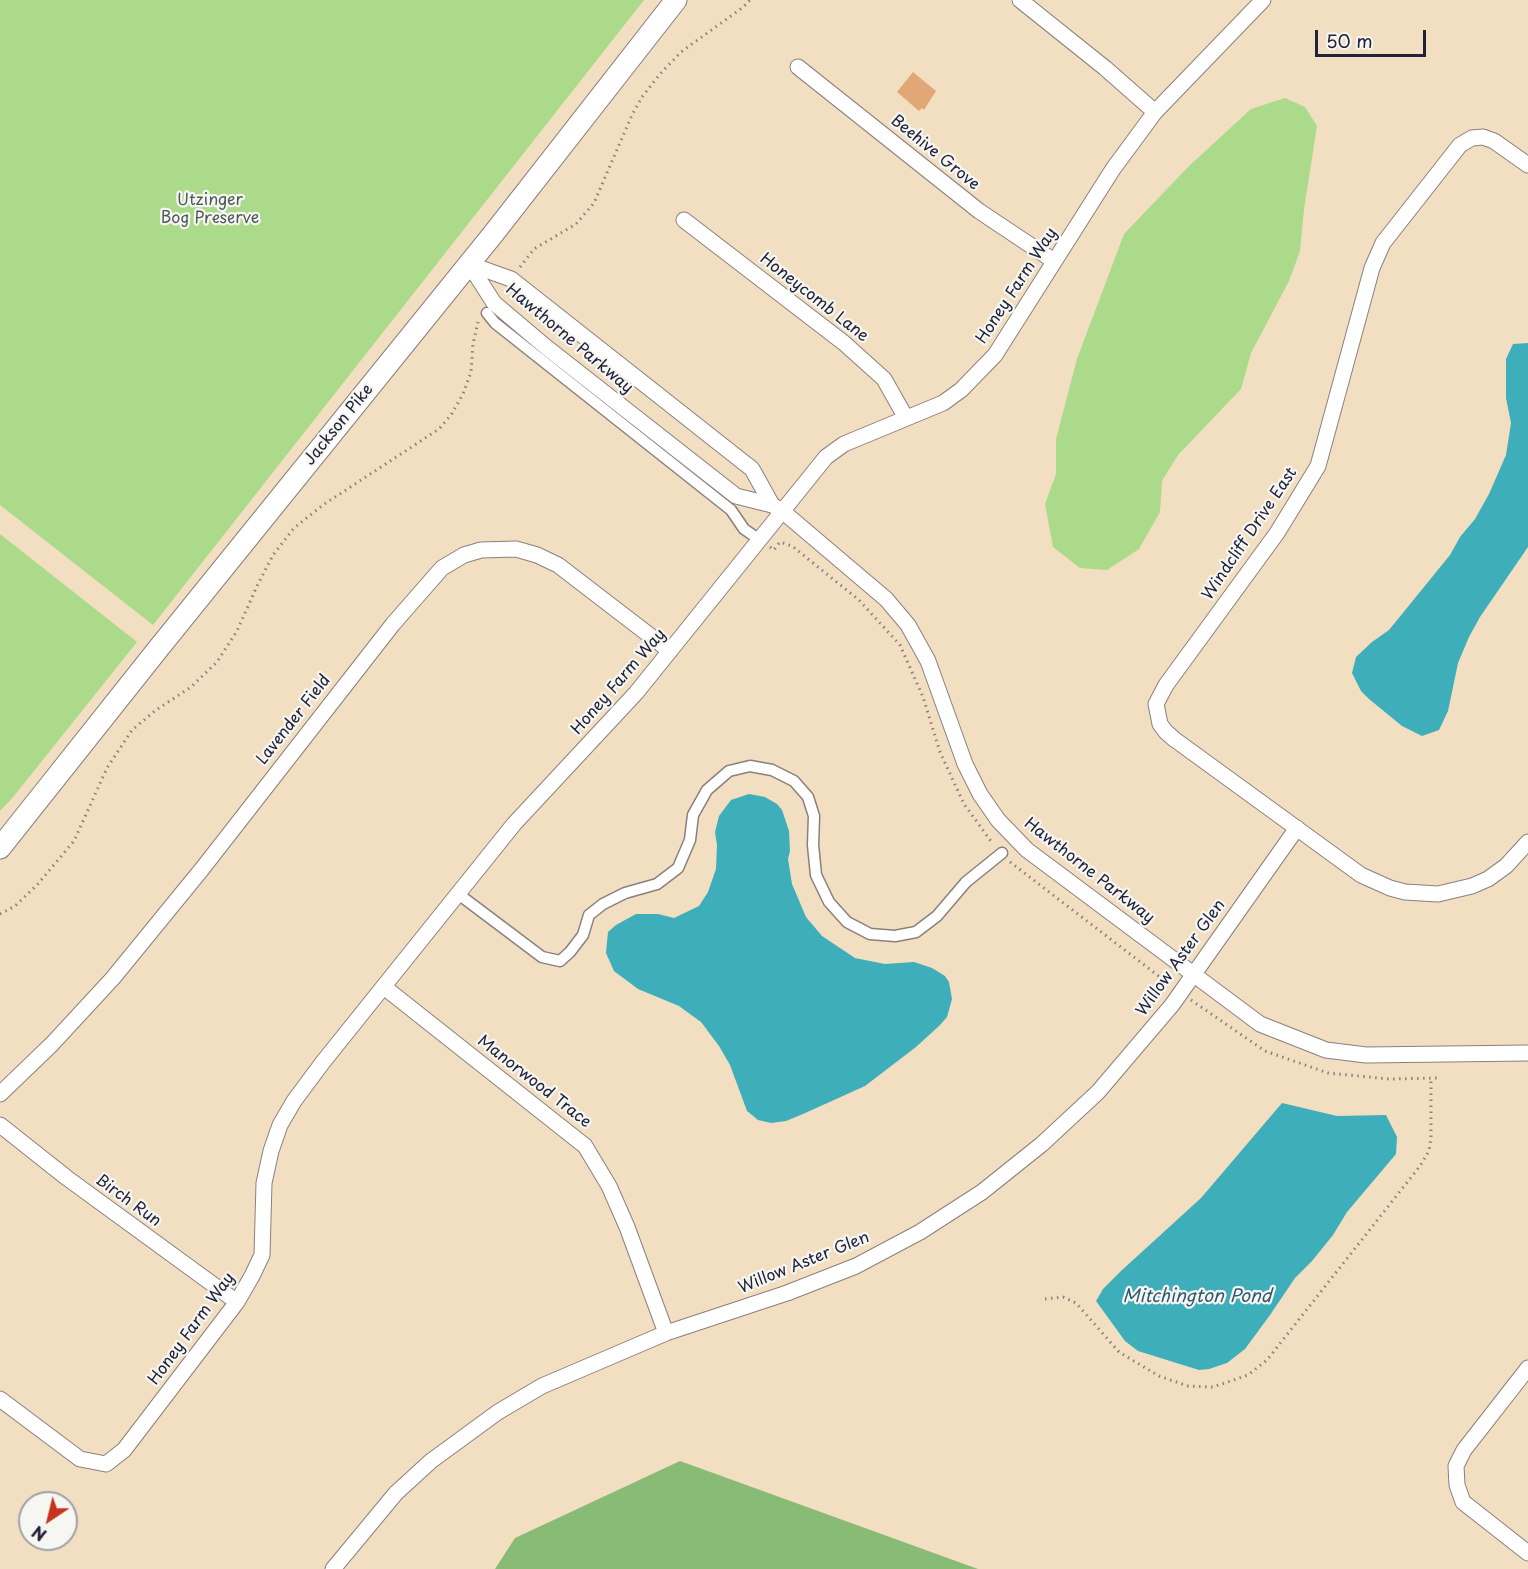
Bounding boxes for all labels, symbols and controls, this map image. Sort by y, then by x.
scale bar [1318,18,1429,56]
text: 50 m [1326,27,1373,54]
street label: Beehive Grove [887,111,983,195]
park label: Utzinger Bog Preserve [161,191,259,229]
street label: Honey Farm Way [972,225,1062,347]
street label: Honeycomb Lane [756,250,872,346]
street label: Hawthorne Parkway [501,280,637,398]
street label: Jackson Pike [300,381,378,469]
street label: Windcliff Drive East [1199,464,1301,604]
street label: Honey Farm Way [568,625,670,739]
street label: Lavender Field [253,671,335,769]
street label: Hawthorne Parkway [1020,814,1158,928]
street label: Willow Aster Glen [1132,896,1230,1020]
street label: Manorwood Trace [473,1032,595,1132]
street label: Birch Run [91,1171,165,1231]
street label: Willow Aster Glen [736,1228,872,1298]
street label: Honey Farm Way [145,1269,239,1389]
water label: Mitchington Pond [1123,1286,1271,1308]
north arrow [18,1491,78,1551]
text: N [27,1521,51,1548]

